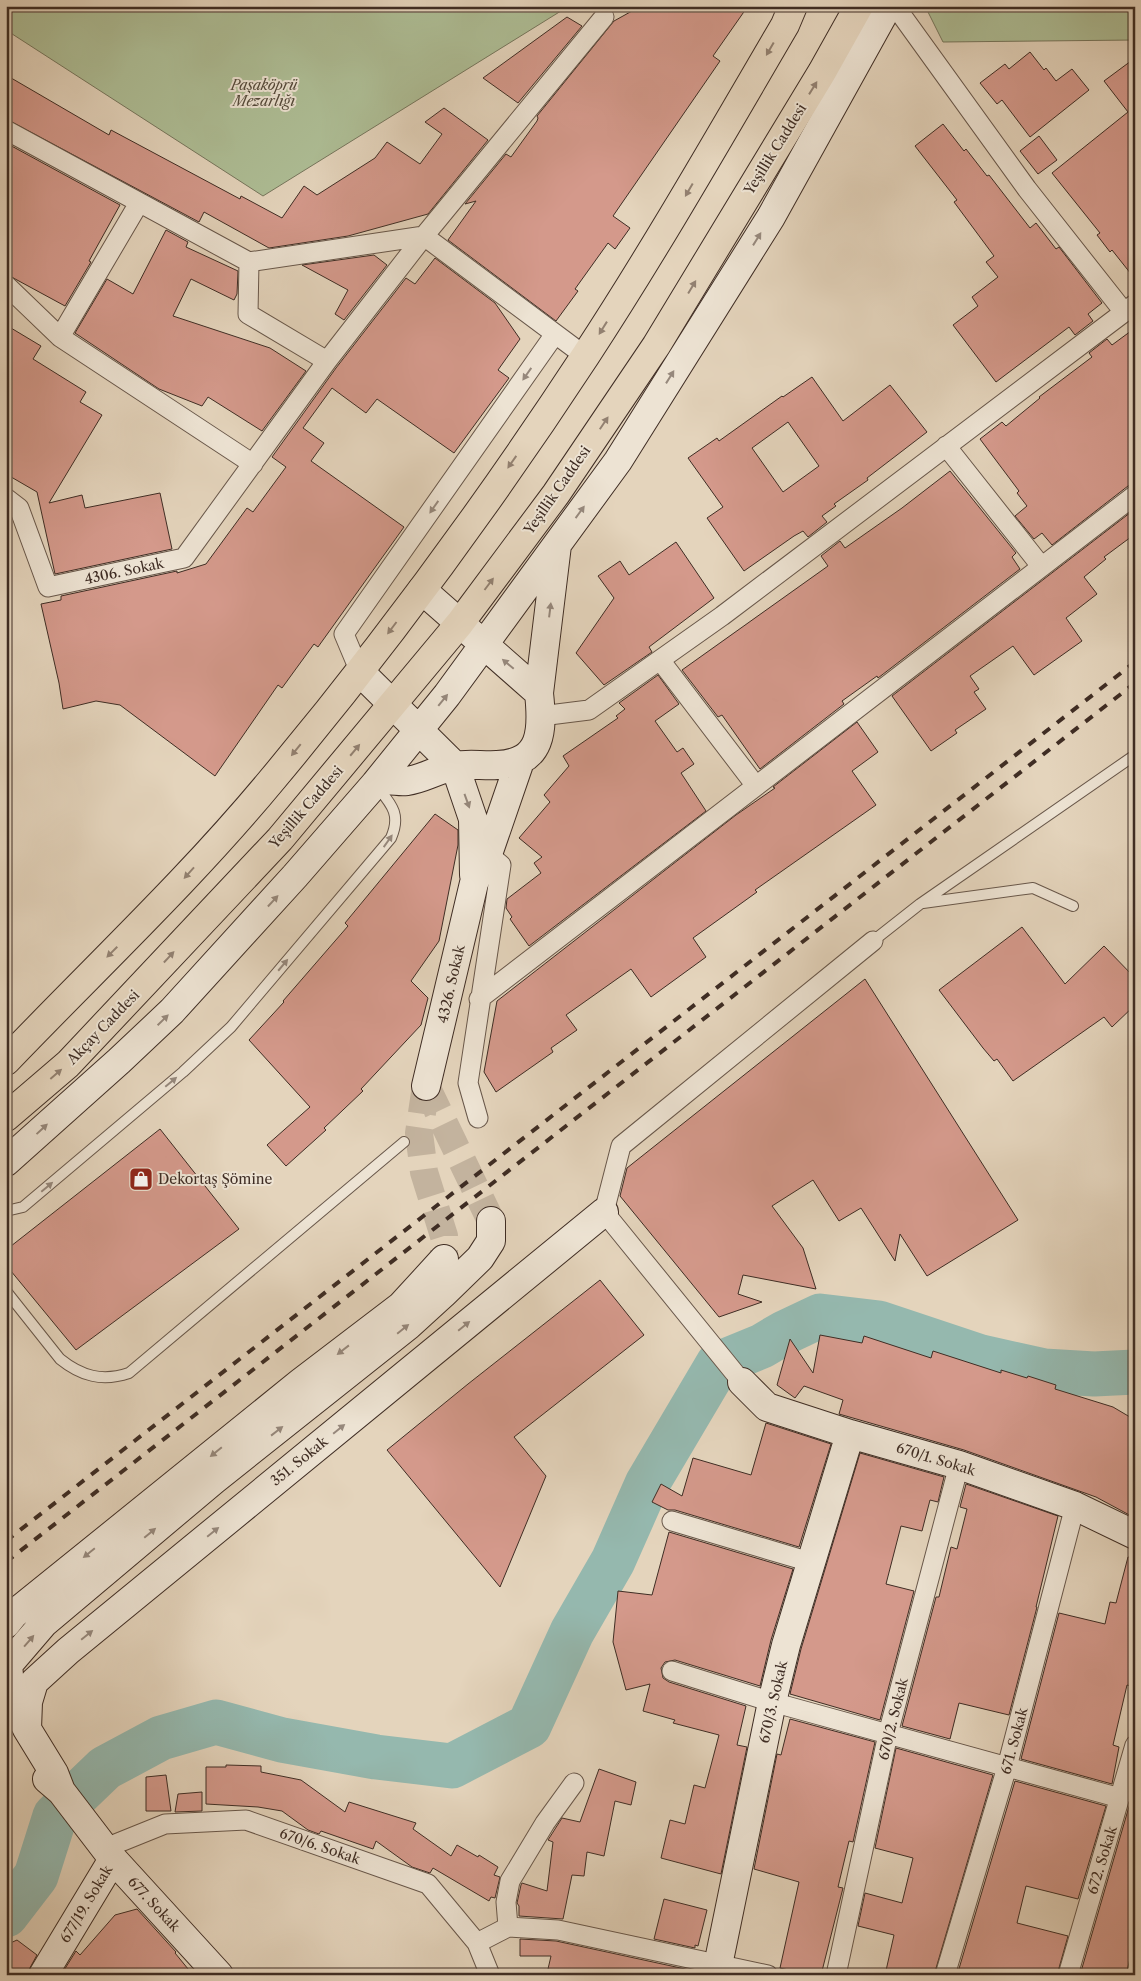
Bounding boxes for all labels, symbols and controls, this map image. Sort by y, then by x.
one-way arrow [766,43,775,56]
park label: Paşaköprü Mezarlığı [230,76,298,110]
one-way arrow [808,81,817,94]
street label: Yeşillik Caddesi [739,100,810,199]
one-way arrow [685,182,693,197]
one-way arrow [752,233,761,246]
one-way arrow [687,280,696,293]
one-way arrow [598,321,608,334]
one-way arrow [522,367,532,380]
one-way arrow [666,371,675,384]
one-way arrow [599,417,609,430]
street label: Yeşillik Caddesi [519,442,594,539]
one-way arrow [507,456,517,469]
one-way arrow [429,500,439,513]
one-way arrow [575,506,586,519]
street label: 4306. Sokak [83,554,166,588]
one-way arrow [484,578,495,591]
one-way arrow [546,601,554,617]
one-way arrow [387,622,398,635]
one-way arrow [501,658,514,669]
one-way arrow [438,694,449,707]
one-way arrow [291,743,302,756]
one-way arrow [349,744,361,756]
street label: Yeşillik Caddesi [264,762,347,853]
one-way arrow [463,794,471,809]
one-way arrow [383,834,393,848]
one-way arrow [183,866,195,878]
one-way arrow [267,895,279,907]
street label: 4326. Sokak [433,942,469,1025]
one-way arrow [107,946,119,958]
one-way arrow [163,951,175,963]
one-way arrow [278,958,289,971]
street label: Akçay Caddesi [62,986,143,1069]
one-way arrow [156,1014,168,1026]
one-way arrow [50,1068,62,1080]
one-way arrow [165,1076,177,1088]
one-way arrow [36,1123,48,1135]
shop icon: Dekortaş Şömine [128,1166,154,1192]
place label: Dekortaş Şömine [158,1170,272,1188]
one-way arrow [41,1181,54,1192]
one-way arrow [458,1321,471,1332]
one-way arrow [397,1324,410,1335]
one-way arrow [337,1344,350,1355]
one-way arrow [332,1424,345,1435]
one-way arrow [270,1426,283,1437]
street label: 351. Sokak [267,1432,332,1490]
street label: 670/1. Sokak [894,1438,979,1480]
one-way arrow [210,1446,223,1457]
one-way arrow [206,1527,219,1538]
one-way arrow [144,1528,157,1539]
one-way arrow [83,1548,96,1559]
one-way arrow [80,1630,93,1641]
one-way arrow [23,1634,34,1647]
street label: 670/3. Sokak [755,1658,791,1745]
street label: 670/2. Sokak [874,1675,912,1762]
street label: 671. Sokak [996,1705,1032,1776]
street label: 672. Sokak [1083,1823,1121,1896]
street label: 670/6. Sokak [277,1824,364,1869]
street label: 677/19. Sokak [56,1861,117,1946]
street label: 677. Sokak [124,1873,185,1936]

